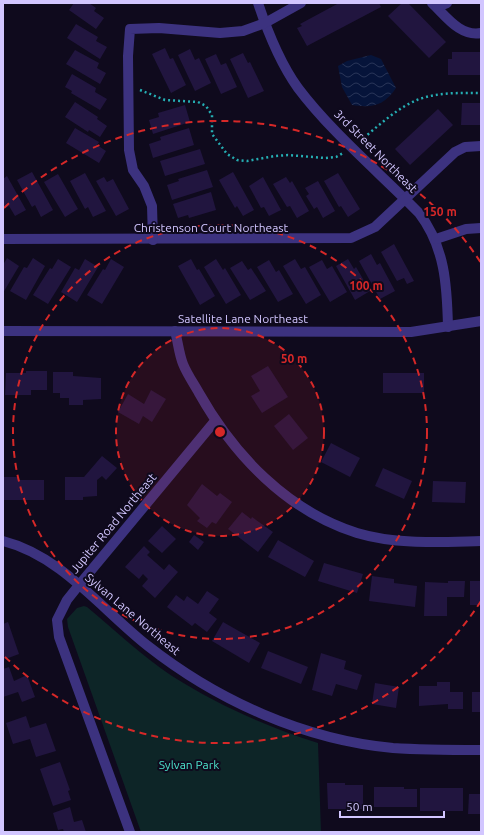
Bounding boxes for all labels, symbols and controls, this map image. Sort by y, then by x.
street label: 3rd Street Northeast [332,107,420,195]
text: 150 m [423,205,457,218]
street label: Christenson Court Northeast [134,221,289,234]
text: 100 m [349,279,383,292]
street label: Satellite Lane Northeast [178,312,308,325]
text: 50 m [281,352,307,365]
centre of rings [213,425,227,439]
street label: Jupiter Road Northeast [67,470,159,575]
street label: Sylvan Lane Northeast [83,571,183,658]
park label: Sylvan Park [159,758,219,771]
scale bar [340,793,444,819]
text: 50 m [346,800,373,813]

